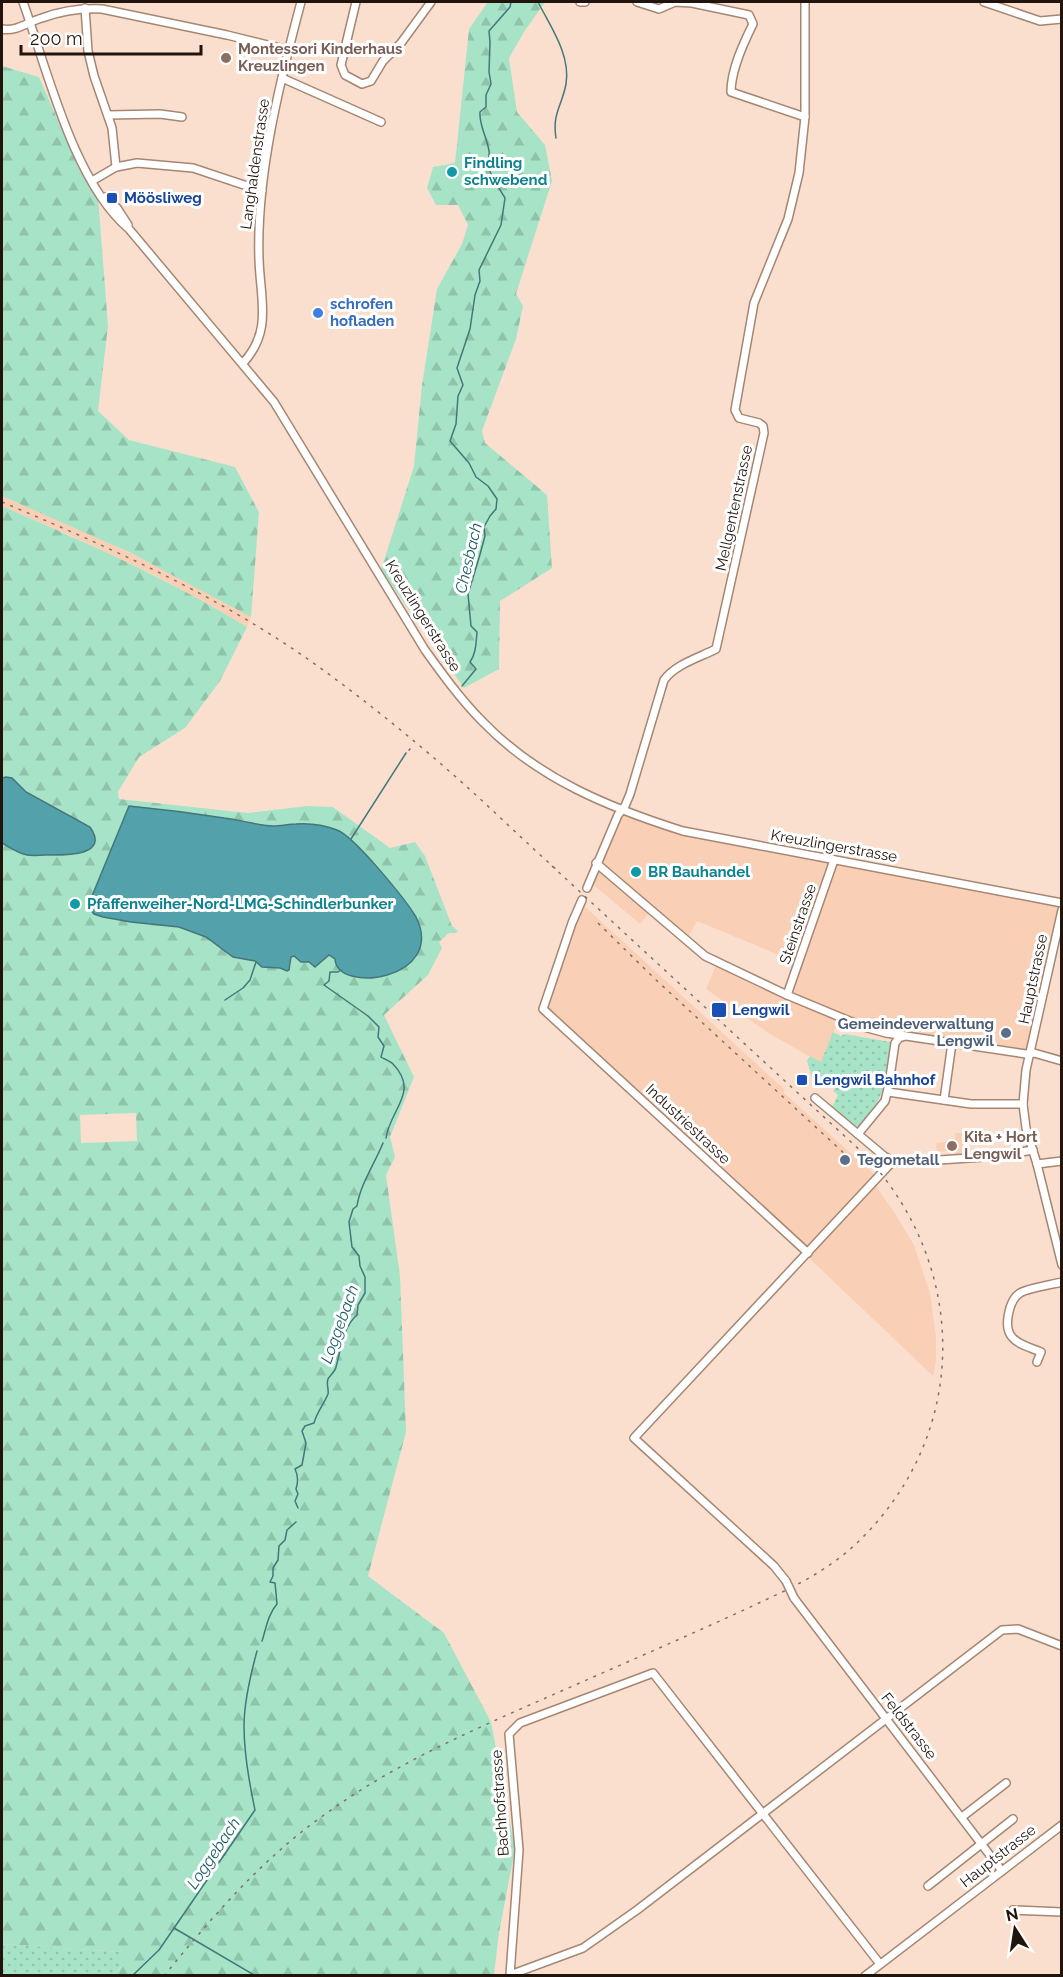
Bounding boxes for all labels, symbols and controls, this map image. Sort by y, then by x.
scale bar [21,18,201,56]
text: 200 m [30,28,83,49]
place label: Montessori Kinderhaus Kreuzlingen [238,40,402,75]
marker: Montessori Kinderhaus Kreuzlingen [219,51,233,65]
street label: Langhaldenstrasse [237,97,273,231]
place label: Findling schwebend [464,154,548,189]
marker: Findling schwebend [445,165,459,179]
place label: Möösliweg [124,189,202,207]
marker: Möösliweg [105,191,119,205]
place label: schrofen hofladen [330,295,394,330]
marker: schrofen hofladen [311,306,325,320]
street label: Mellgentenstrasse [712,443,756,573]
water label: Chesbach [451,521,486,595]
street label: Kreuzlingerstrasse [381,557,465,675]
street label: Kreuzlingerstrasse [769,826,899,866]
place label: BR Bauhandel [648,863,750,881]
marker: BR Bauhandel [629,865,643,879]
street label: Steinstrasse [776,881,820,966]
place label: Pfaffenweiher-Nord-LMG-Schindlerbunker [87,895,393,913]
marker: Pfaffenweiher-Nord-LMG-Schindlerbunker [68,897,82,911]
street label: Hauptstrasse [1015,932,1051,1025]
marker: Lengwil [710,1001,728,1019]
place label: Lengwil [732,1001,790,1019]
place label: Gemeindeverwaltung Lengwil [838,1015,994,1050]
marker: Gemeindeverwaltung Lengwil [999,1026,1013,1040]
place label: Lengwil Bahnhof [814,1071,936,1089]
marker: Lengwil Bahnhof [795,1073,809,1087]
street label: Industriestrasse [642,1080,734,1168]
place label: Kita + Hort Lengwil [964,1128,1038,1163]
marker: Kita + Hort Lengwil [945,1139,959,1153]
place label: Tegometall [857,1151,939,1169]
marker: Tegometall [838,1153,852,1167]
water label: Loggebach [317,1283,362,1366]
street label: Feldstrasse [877,1689,941,1763]
street label: Bachhofstrasse [487,1749,513,1857]
water label: Loggebach [183,1814,244,1892]
street label: Hauptstrasse [957,1821,1040,1891]
north arrow [985,1899,1045,1959]
text: N [1004,1904,1020,1925]

